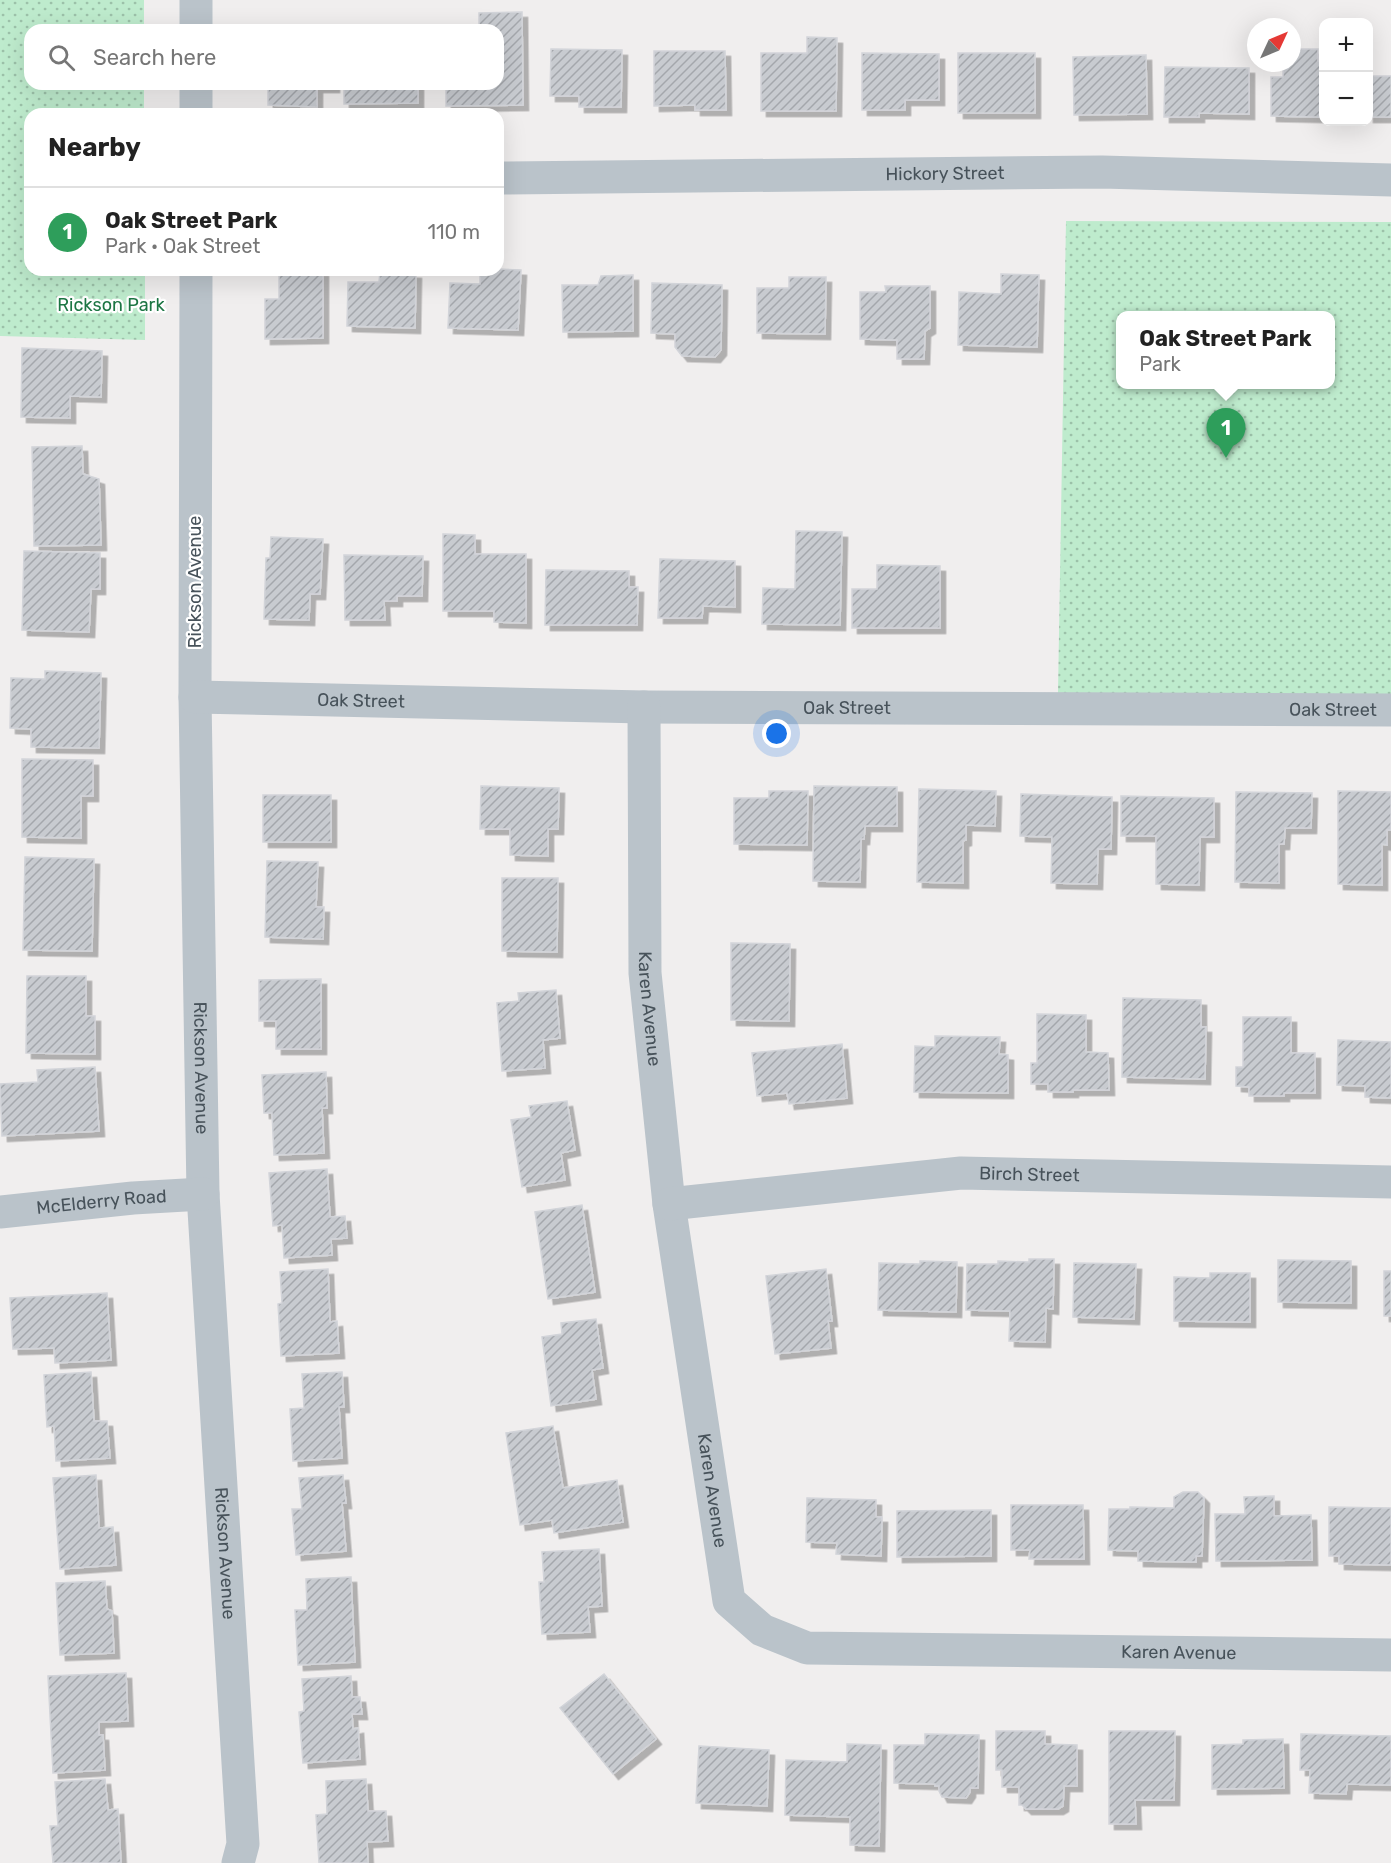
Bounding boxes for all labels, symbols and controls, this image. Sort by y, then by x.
north arrow [1247,18,1301,72]
map controls [1319,18,1373,126]
button: + [1319,18,1373,72]
search box [24,24,504,90]
icon: search [45,41,78,74]
text: Search here [93,44,216,71]
button: − [1319,72,1373,126]
text: Nearby [48,132,141,163]
street label: Hickory Street [885,162,1005,185]
text: Oak Street Park [105,207,277,234]
text: 1 [63,220,72,244]
text: 110 m [428,220,480,244]
text: Park · Oak Street [105,234,260,258]
park label: Rickson Park [57,294,165,316]
popup [1116,311,1335,389]
text: Oak Street Park [1139,325,1312,352]
text: Park [1139,352,1181,376]
pin: 1 [1206,408,1246,458]
street label: Rickson Avenue [184,516,206,648]
street label: Oak Street [317,689,405,713]
street label: Oak Street [803,697,891,719]
street label: Oak Street [1289,699,1377,721]
your location [762,719,791,748]
street label: Karen Avenue [634,951,666,1067]
street label: Rickson Avenue [189,1001,213,1134]
street label: Birch Street [979,1162,1080,1186]
street label: McElderry Road [35,1185,167,1219]
street label: Karen Avenue [693,1432,732,1549]
street label: Rickson Avenue [210,1486,240,1620]
street label: Karen Avenue [1121,1641,1237,1664]

